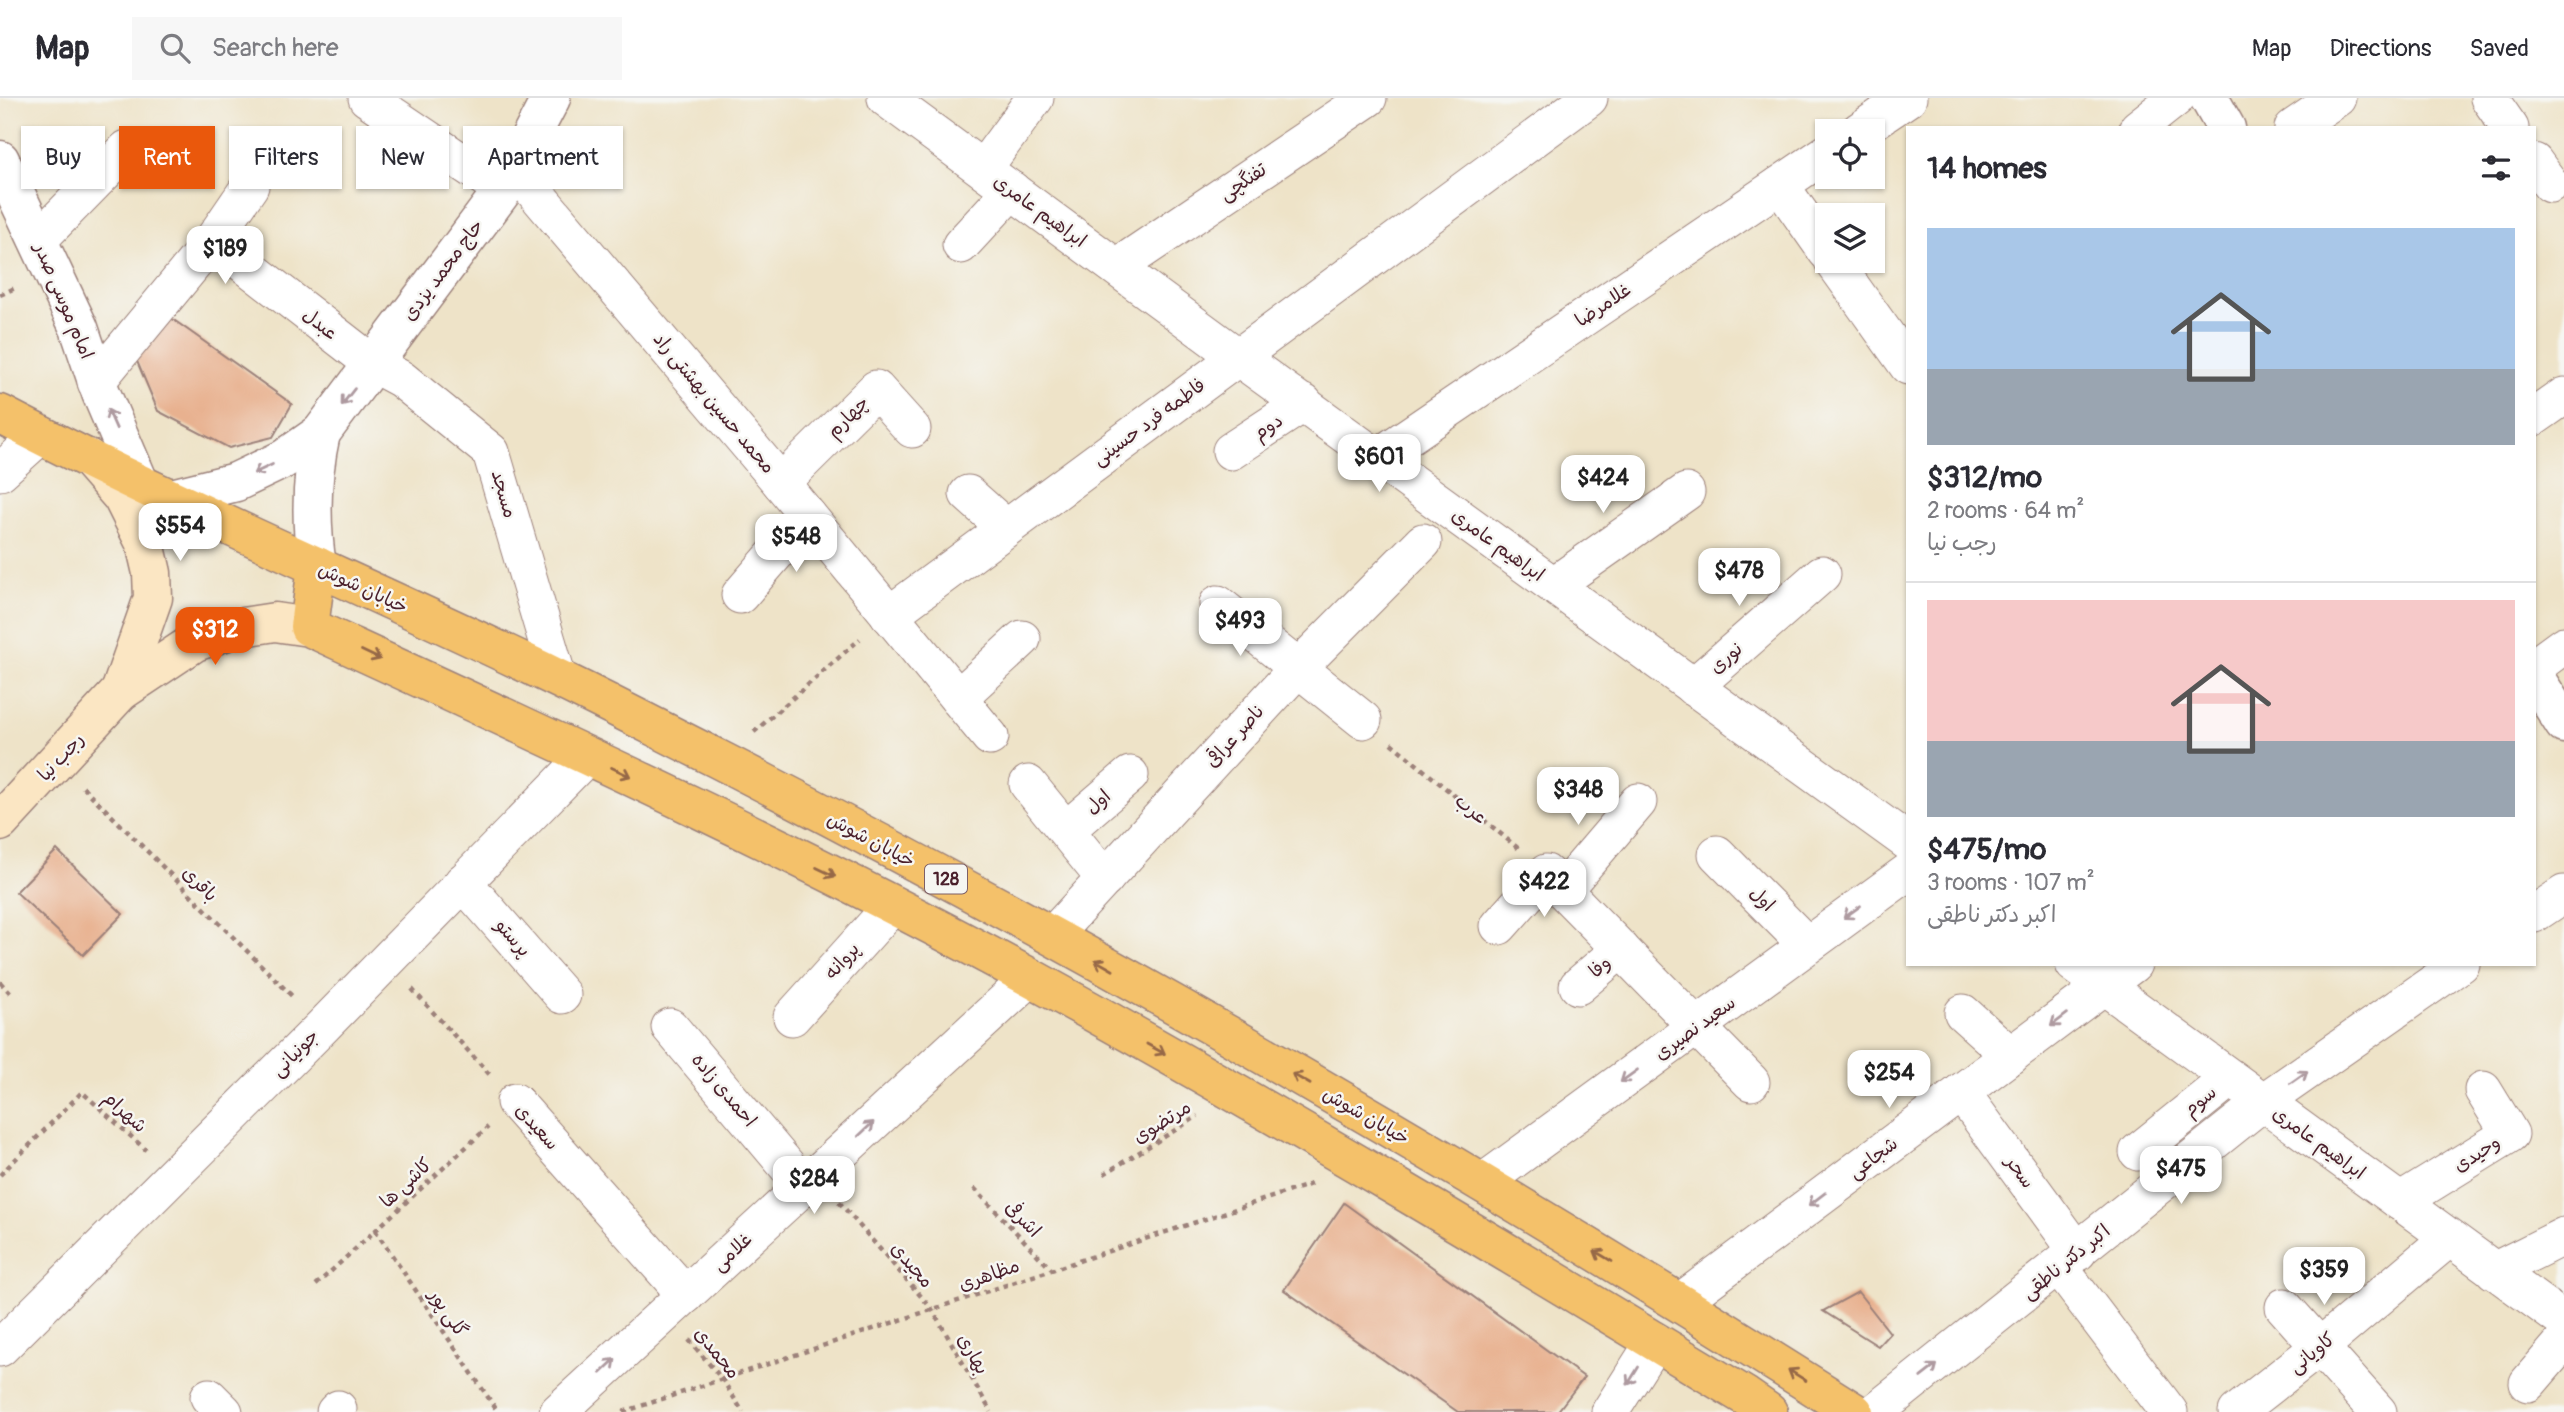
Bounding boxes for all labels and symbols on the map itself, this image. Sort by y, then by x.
street label: تفنگچی [1215,157,1272,207]
street label: ابراهیم عامری [988,169,1091,254]
street label: حاج محمد یزدی [397,214,489,326]
pin: $189 [184,226,266,286]
street label: امام موسی صدر [26,237,99,363]
street label: غلامرضا [1570,278,1636,332]
street label: عبدل [297,303,343,345]
street label: محمد حسین بهشتی راد [648,327,780,479]
street label: فاطمه فرد حسینی [1088,373,1210,471]
one-way arrow [341,387,356,406]
street label: چهارم [822,391,876,445]
street label: دوم [1248,408,1289,447]
one-way arrow [105,409,118,431]
pin: $601 [1338,434,1420,494]
pin: $424 [1562,456,1644,515]
one-way arrow [253,463,274,476]
street label: مسجد [486,467,522,521]
street label: ابراهیم عامری [1446,503,1549,588]
pin: $554 [139,504,221,563]
pin: $548 [755,514,837,574]
pin: $478 [1698,548,1780,608]
street label: خیابان شوش [314,557,412,619]
pin: $493 [1199,598,1281,658]
pin: $312 [174,608,256,667]
street label: نوری [1704,637,1748,679]
one-way arrow [360,649,381,663]
street label: ناصر عراقی [1199,698,1270,773]
street label: رجب نیا [33,728,89,786]
one-way arrow [610,766,631,780]
pin: $348 [1537,768,1619,827]
street label: اول [1080,784,1116,820]
street label: عرب [1450,789,1492,829]
street label: خیابان شوش [823,807,919,873]
pin: $422 [1503,860,1585,919]
street label: باقری [177,861,223,907]
road number: 128 [925,864,967,894]
one-way arrow [815,866,836,880]
street label: اول [1744,881,1780,917]
one-way arrow [1843,905,1862,919]
street label: پرستو [489,913,536,962]
street label: پروانه [819,937,865,985]
street label: وفا [1584,951,1616,983]
one-way arrow [1095,958,1115,972]
street label: سعید نصیری [1650,990,1740,1066]
one-way arrow [2050,1012,2069,1027]
street label: جونیانی [266,1024,324,1082]
one-way arrow [1145,1043,1166,1056]
street label: احمدی زاده [686,1048,762,1132]
pin: $254 [1848,1051,1930,1110]
one-way arrow [1620,1068,1639,1083]
one-way arrow [2289,1070,2308,1084]
one-way arrow [1292,1072,1312,1086]
street label: سوم [2178,1080,2223,1123]
street label: خیابان شوش [1318,1082,1414,1150]
street label: شهرام [97,1086,152,1140]
street label: مرتضوی [1128,1095,1196,1149]
street label: سعیدی [510,1099,564,1155]
street label: ابراهیم عامری [2267,1101,2370,1186]
one-way arrow [857,1121,875,1137]
street label: وحیدی [2449,1130,2505,1178]
street label: شجاعی [1843,1132,1903,1184]
pin: $475 [2140,1146,2222,1206]
street label: سحر [1999,1149,2040,1193]
street label: کاشی ها [375,1153,437,1213]
pin: $284 [773,1156,855,1216]
one-way arrow [1808,1192,1827,1207]
street label: اشرفی [1000,1195,1047,1242]
street label: اکبر دکتر ناطقی [2017,1219,2115,1305]
street label: غلامی [707,1227,757,1277]
street label: مجیدی [885,1237,939,1293]
one-way arrow [1594,1248,1614,1262]
pin: $359 [2283,1248,2365,1307]
street label: مظاهری [955,1253,1023,1297]
street label: گلی پور [422,1283,473,1342]
street label: محمدی [689,1322,745,1384]
street label: کاویانی [2284,1327,2340,1379]
street label: بهاری [952,1329,994,1379]
one-way arrow [599,1358,617,1374]
one-way arrow [1919,1363,1938,1378]
one-way arrow [1625,1366,1639,1386]
one-way arrow [1787,1368,1807,1382]

